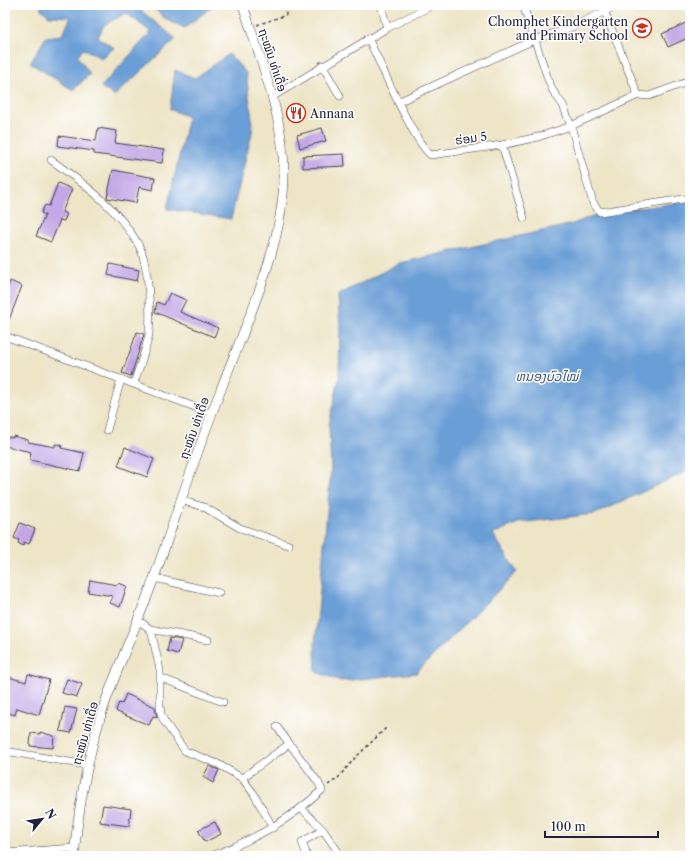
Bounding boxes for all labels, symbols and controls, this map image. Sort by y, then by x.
place label: Chomphet Kindergarten and Primary School [488,14,628,43]
school or university icon: Chomphet Kindergarten and Primary School [631,17,653,39]
street label: ຖະໝົນ ທ່າເດື່ອ [256,26,292,93]
restaurant icon: Annana [285,102,307,124]
place label: Annana [309,106,355,121]
street label: ຮ່ອມ 5 [454,128,488,148]
water label: ຫນອງບົວໄໝ່ [516,368,581,384]
street label: ຖະໝົນ ທ່າເດື່ອ [174,394,212,461]
street label: ຖະໝົນ ທ່າເດື່ອ [67,699,101,766]
north arrow [22,799,62,839]
text: N [42,806,59,822]
scale bar [545,813,658,839]
text: 100 m [551,819,586,834]

